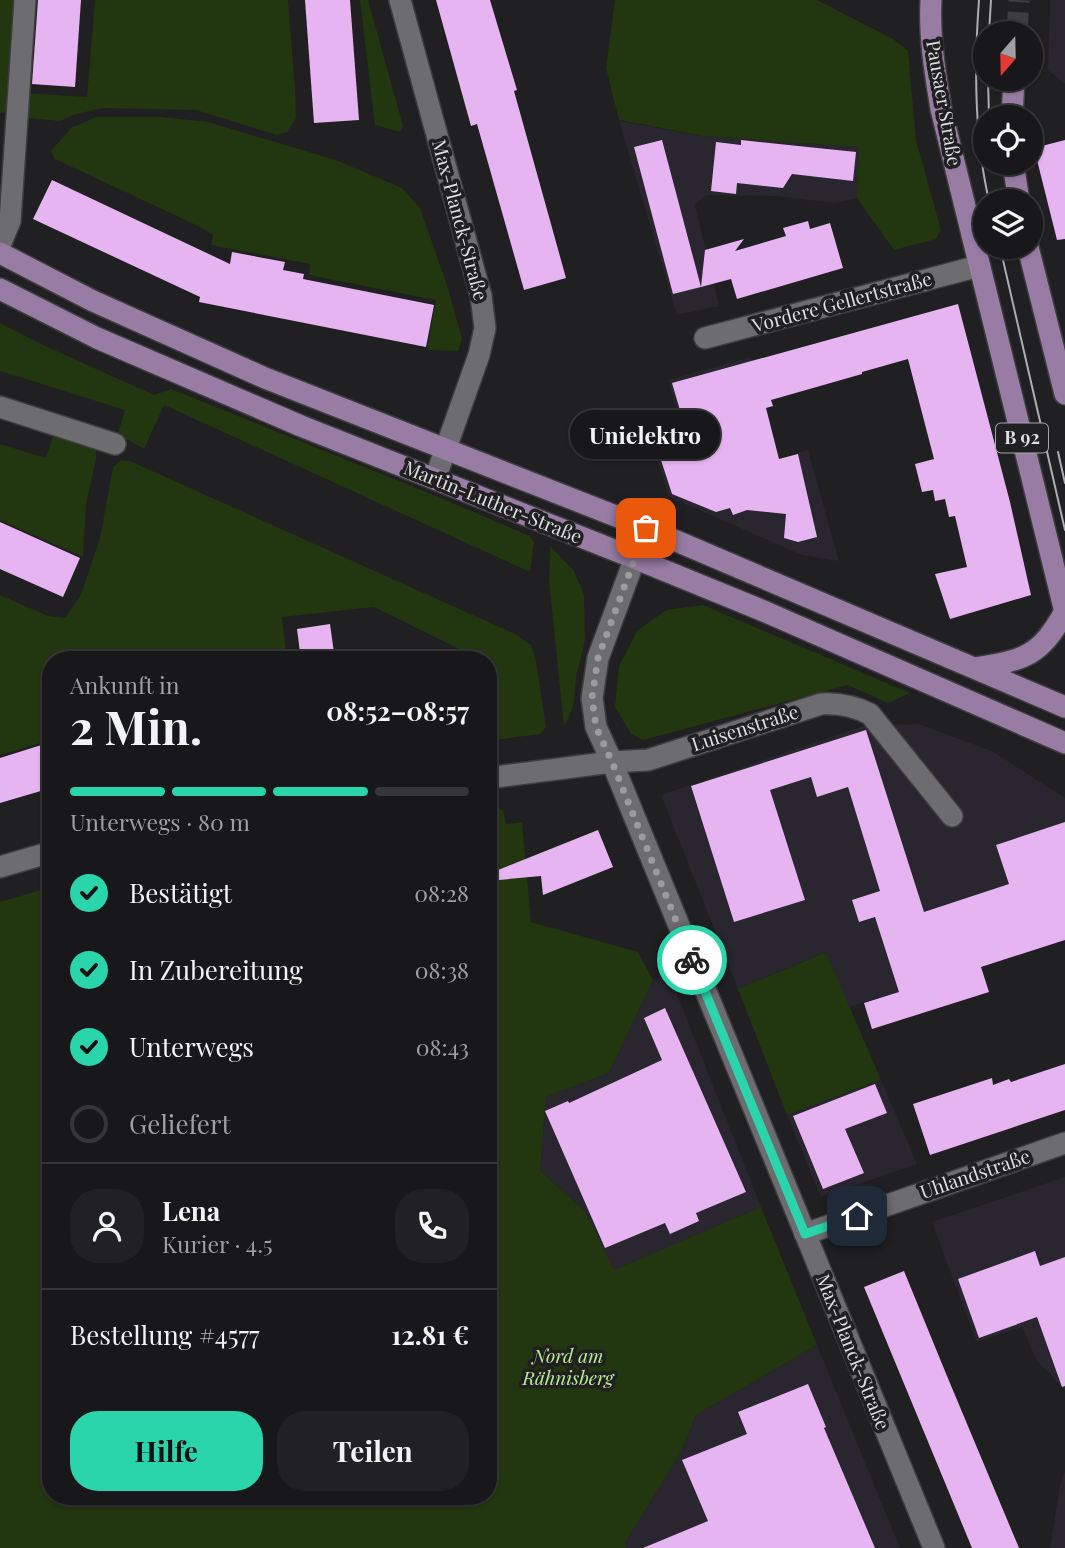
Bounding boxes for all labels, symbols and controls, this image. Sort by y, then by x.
north arrow [973,21,1043,91]
map controls [973,21,1043,259]
street label: Pausaer Straße [921,38,969,168]
button: locate [973,105,1043,175]
street label: Max-Planck-Straße [427,136,495,303]
button: layers [973,189,1043,259]
street label: Vordere Gellertstraße [748,265,934,338]
callout: Unielektro [571,409,721,458]
text: Unielektro [589,419,701,450]
road number: B 92 [996,424,1048,452]
street label: Martin-Luther-Straße [400,453,586,549]
pin [616,498,676,558]
icon: bag [627,509,665,547]
text: Ankunft in [70,669,180,700]
text: 08:52–08:57 [326,693,469,728]
text: 2 Min. [70,695,202,757]
street label: Luisenstraße [688,698,802,757]
text: Unterwegs · 80 m [70,806,250,837]
icon: check [70,874,108,912]
text: Bestätigt [129,875,232,910]
text: 08:28 [414,877,469,908]
courier [657,925,727,995]
icon: bike [673,941,711,979]
icon: check [70,951,108,989]
text: In Zubereitung [129,952,303,987]
text: 08:38 [415,954,469,985]
icon: check [70,1028,108,1066]
text: Unterwegs [129,1029,254,1064]
text: 08:43 [416,1031,469,1062]
text: Geliefert [129,1106,231,1141]
street label: Uhlandstraße [916,1142,1033,1204]
pin [827,1186,887,1246]
button: person [70,1189,144,1263]
button: phone [395,1189,469,1263]
text: Lena [162,1193,220,1228]
icon: home [838,1197,876,1235]
text: Kurier · 4.5 [162,1228,273,1259]
street label: Max-Planck-Straße [811,1270,897,1433]
text: Bestellung #4577 [70,1317,260,1352]
text: 12.81 € [391,1317,469,1352]
park label: Nord am Rähnisberg [521,1342,615,1390]
button: Hilfe [70,1411,263,1491]
button: Teilen [277,1411,469,1491]

